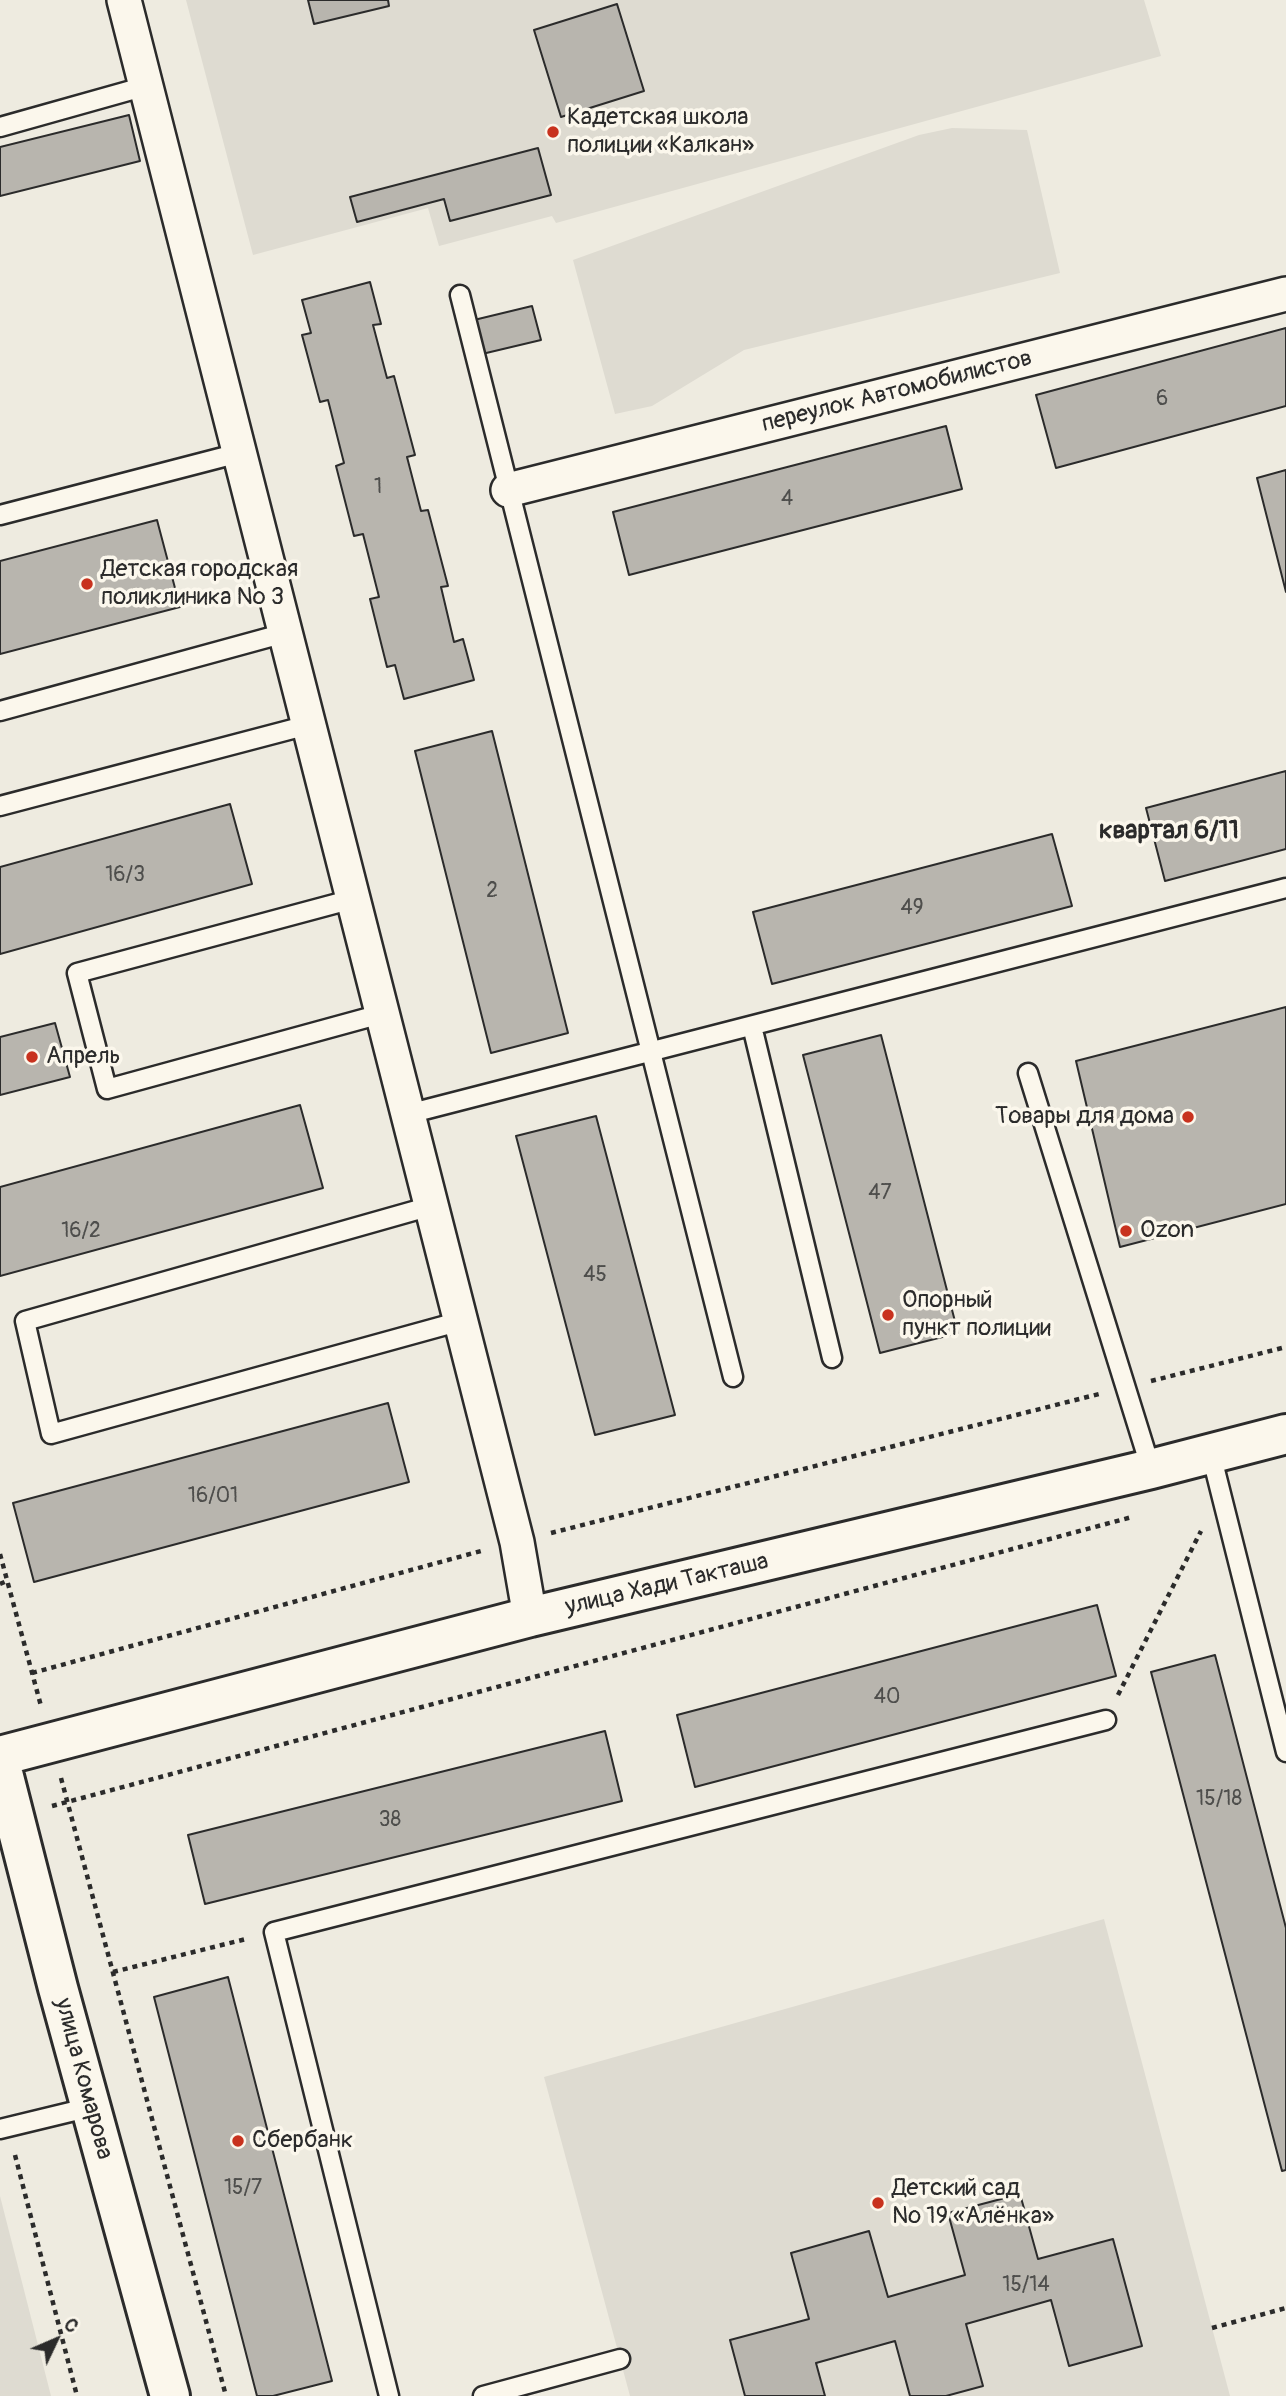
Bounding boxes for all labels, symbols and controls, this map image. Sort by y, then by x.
place label: Кадетская школа полиции «Калкан» [567,104,754,160]
marker: Кадетская школа полиции «Калкан» [545,124,561,140]
street label: переулок Автомобилистов [759,344,1035,440]
house number: 6 [1156,387,1168,413]
house number: 1 [374,475,382,501]
house number: 4 [781,487,793,513]
place label: Детская городская поликлиника № 3 [101,556,298,612]
marker: Детская городская поликлиника № 3 [79,576,95,592]
district label: квартал 6/11 [1099,815,1239,847]
house number: 16/3 [105,863,145,889]
house number: 2 [486,879,498,905]
house number: 49 [901,896,923,922]
place label: Апрель [46,1043,121,1071]
marker: Апрель [24,1049,40,1065]
place label: Товары для дома [995,1103,1174,1131]
marker: Товары для дома [1180,1109,1196,1125]
house number: 47 [868,1181,892,1207]
place label: Ozon [1140,1217,1194,1245]
house number: 16/2 [61,1219,101,1245]
marker: Ozon [1118,1223,1134,1239]
house number: 45 [583,1263,607,1289]
place label: Опорный пункт полиции [902,1287,1051,1343]
marker: Опорный пункт полиции [880,1307,896,1323]
house number: 16/01 [188,1484,238,1510]
street label: улица Хади Такташа [563,1548,771,1622]
house number: 40 [874,1685,900,1711]
house number: 15/18 [1196,1787,1242,1813]
house number: 38 [379,1808,401,1834]
street label: улица Комарова [48,1995,118,2163]
place label: Сбербанк [252,2127,353,2155]
marker: Сбербанк [230,2133,246,2149]
place label: Детский сад № 19 «Алёнка» [892,2175,1054,2231]
house number: 15/7 [224,2176,262,2202]
marker: Детский сад № 19 «Алёнка» [870,2195,886,2211]
house number: 15/14 [1002,2273,1050,2299]
north arrow [21,2305,91,2375]
text: С [58,2313,84,2338]

